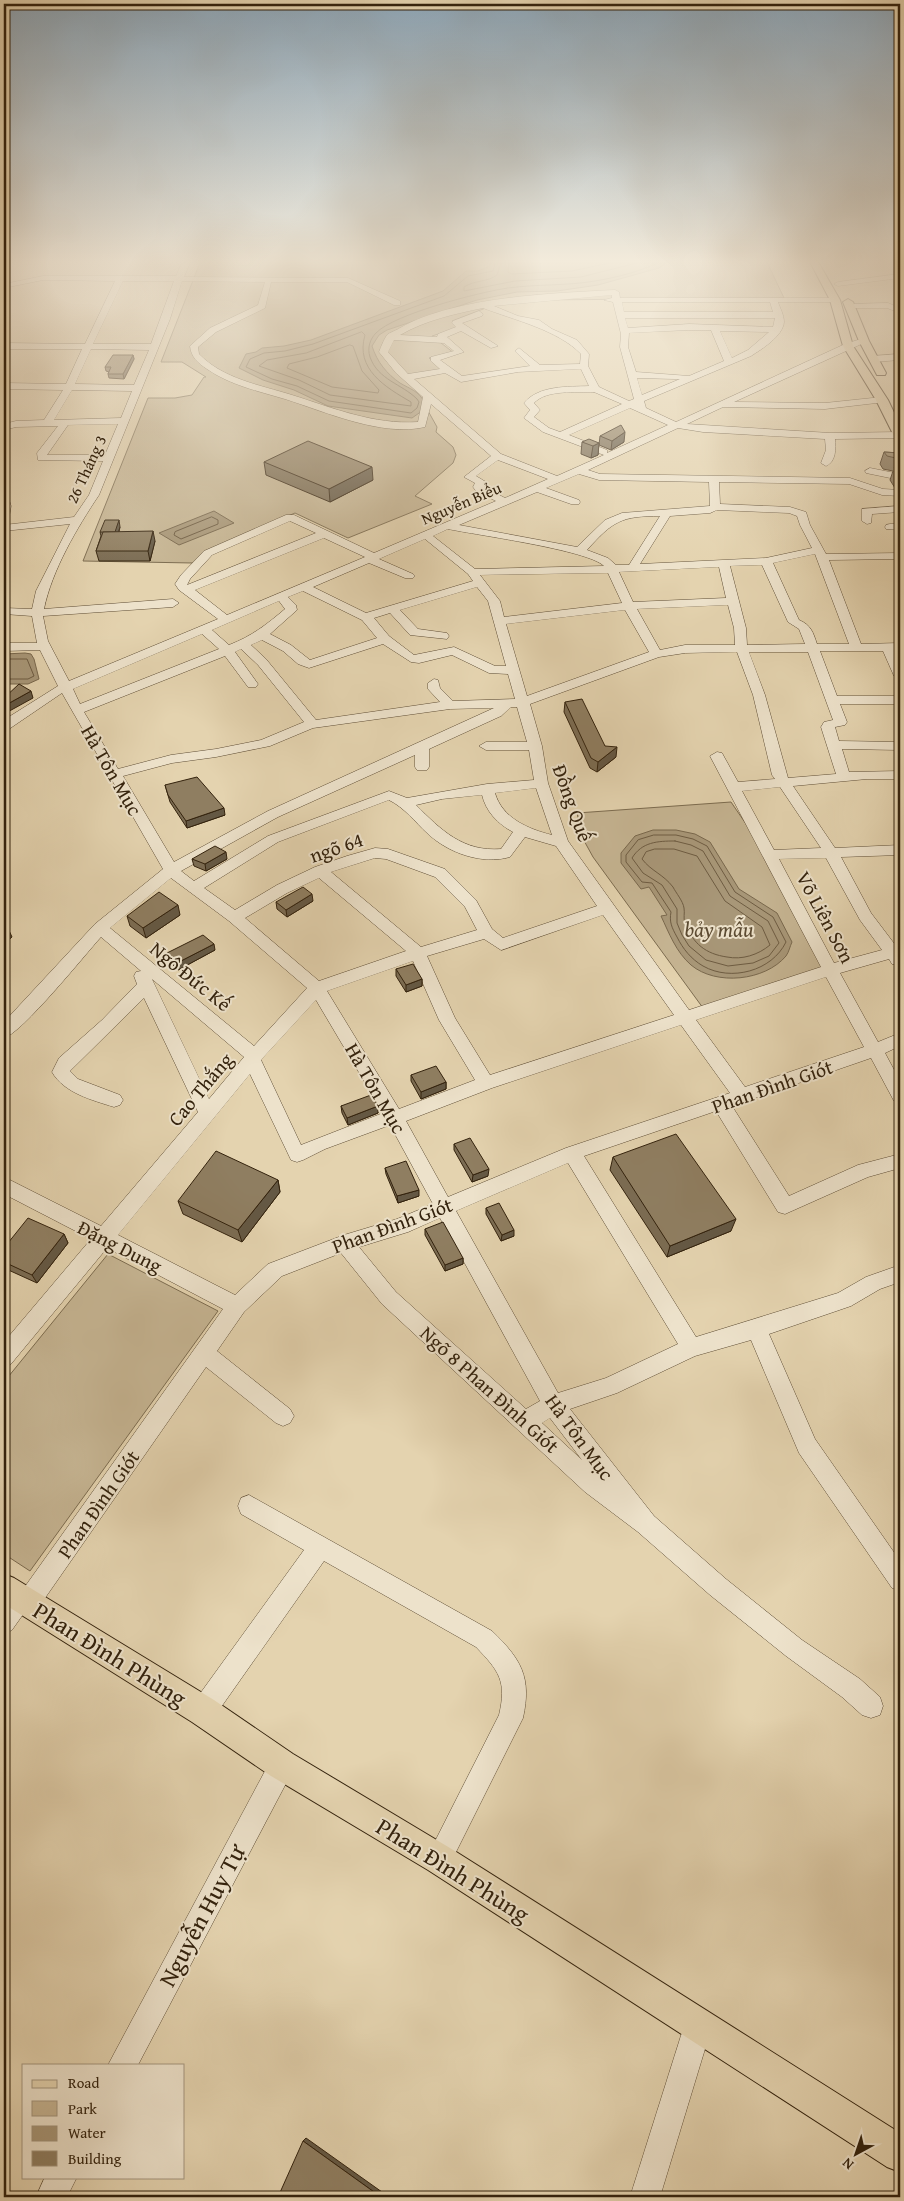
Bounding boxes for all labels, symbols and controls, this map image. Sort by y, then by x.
street label: 26 Tháng 3 [60,431,112,507]
street label: Nguyễn Biểu [417,475,505,531]
street label: Hà Tôn Mục [74,719,150,821]
street label: Đồng Quế [546,760,600,846]
street label: ngõ 64 [305,824,367,870]
street label: Võ Liên Sơn [790,866,862,968]
water label: bảy mẫu [684,914,754,945]
street label: Ngô Đức Kế [144,934,238,1018]
street label: Hà Tôn Mục [338,1037,414,1139]
street label: Cao Thắng [161,1046,239,1132]
street label: Phan Đình Giót [708,1052,836,1120]
street label: Phan Đình Giót [328,1190,456,1260]
street label: Đặng Dung [73,1212,167,1280]
street label: Ngõ 8 Phan Đình Giót [414,1319,566,1459]
street label: Hà Tôn Mục [539,1388,621,1486]
street label: Phan Đình Giót [50,1444,146,1564]
street label: Phan Đình Phùng [27,1593,193,1715]
street label: Phan Đình Phùng [370,1809,536,1931]
street label: Nguyễn Huy Tự [150,1837,255,1993]
legend [22,2064,185,2178]
text: Road [68,2072,99,2093]
text: Park [68,2098,97,2119]
text: Water [68,2122,106,2143]
north arrow [832,2128,882,2178]
text: Building [68,2148,122,2169]
text: N [837,2153,858,2175]

